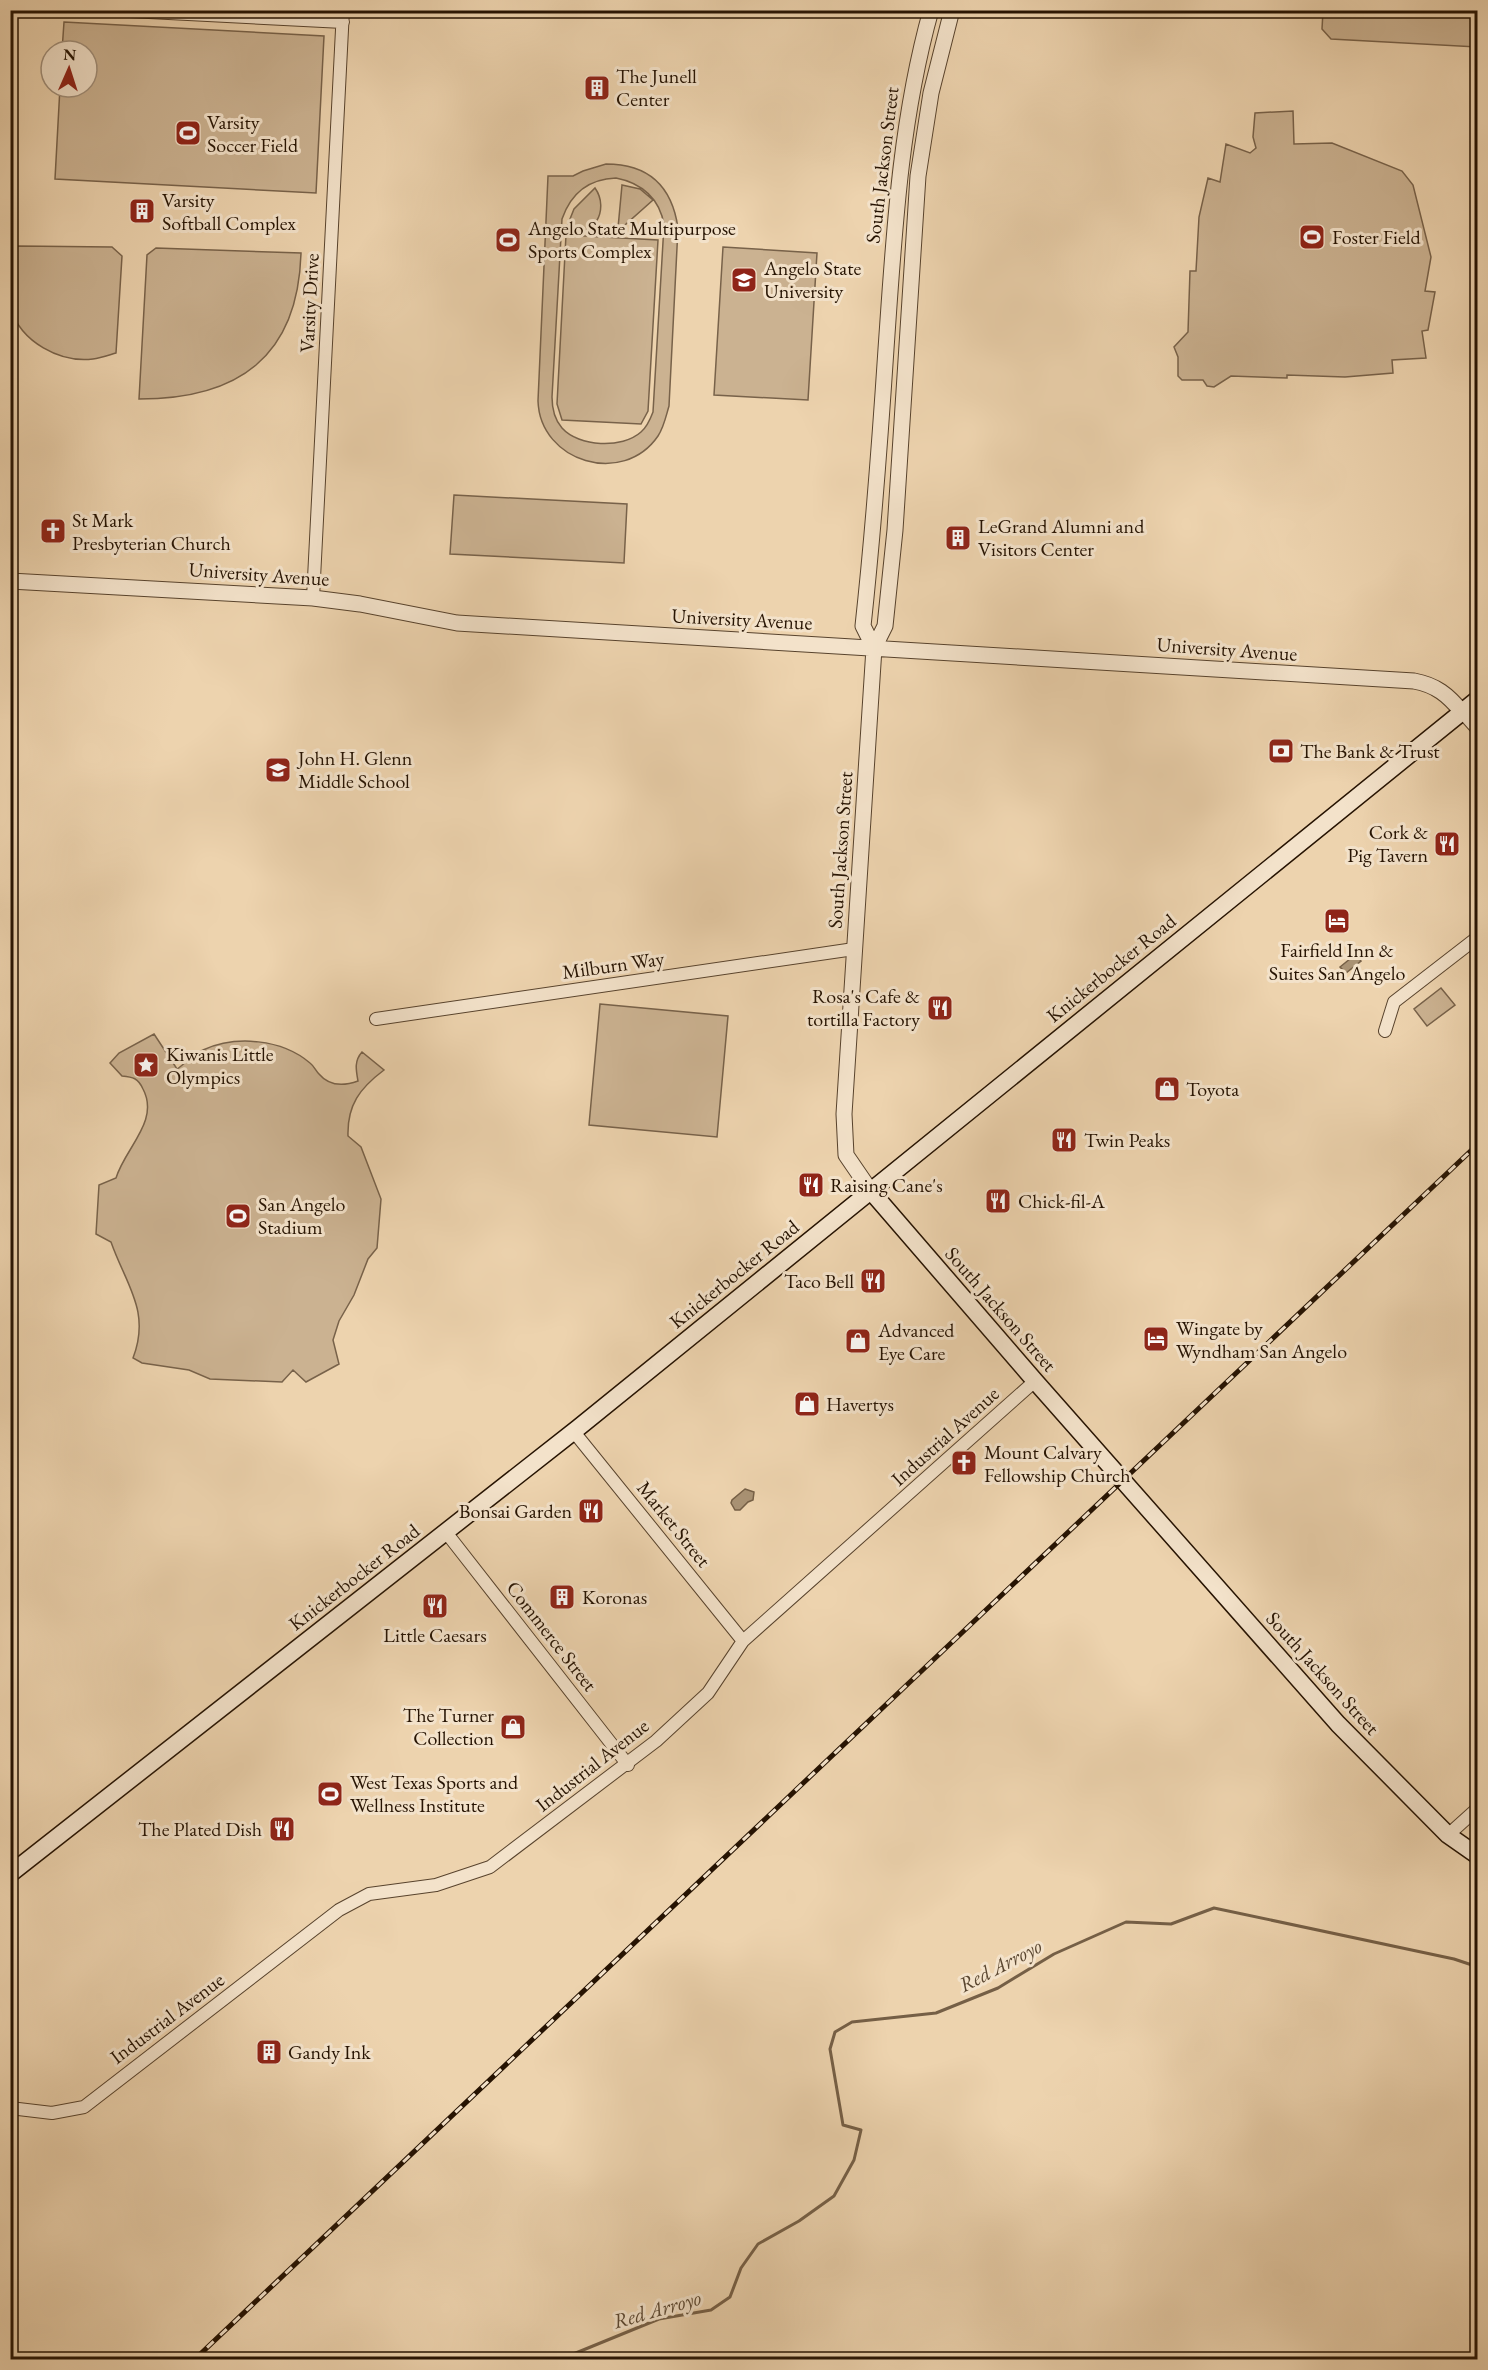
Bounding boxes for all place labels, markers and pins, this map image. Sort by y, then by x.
place label: The Junell Center [616,63,697,112]
building icon: The Junell Center [582,73,612,103]
place label: Varsity Soccer Field [207,109,299,158]
sports icon: Varsity Soccer Field [173,118,203,148]
place label: Varsity Softball Complex [162,187,296,236]
building icon: Varsity Softball Complex [127,196,157,226]
place label: Angelo State Multipurpose Sports Complex [527,215,736,264]
sports icon: Foster Field [1297,222,1327,252]
place label: Foster Field [1332,224,1421,250]
sports icon: Angelo State Multipurpose Sports Complex [493,225,523,255]
place label: Angelo State University [763,255,861,304]
school or university icon: Angelo State University [729,265,759,295]
place label: St Mark Presbyterian Church [72,507,231,556]
place label: LeGrand Alumni and Visitors Center [978,513,1145,562]
church icon: St Mark Presbyterian Church [38,516,68,546]
building icon: LeGrand Alumni and Visitors Center [943,523,973,553]
bank icon: The Bank & Trust [1266,736,1296,766]
place label: The Bank & Trust [1300,738,1440,764]
place label: John H. Glenn Middle School [296,745,413,794]
school or university icon: John H. Glenn Middle School [263,755,293,785]
place label: Cork & Pig Tavern [1347,819,1428,868]
restaurant icon: Cork & Pig Tavern [1432,829,1462,859]
hotel icon: Fairfield Inn & Suites San Angelo [1322,906,1352,936]
place label: Fairfield Inn & Suites San Angelo [1269,937,1405,986]
place label: Rosa's Cafe & tortilla Factory [807,983,920,1032]
restaurant icon: Rosa's Cafe & tortilla Factory [925,993,955,1023]
place label: Kiwanis Little Olympics [166,1041,274,1090]
place icon: Kiwanis Little Olympics [131,1050,161,1080]
shop icon: Toyota [1152,1074,1182,1104]
place label: Toyota [1186,1076,1239,1102]
restaurant icon: Twin Peaks [1049,1125,1079,1155]
place label: Twin Peaks [1084,1127,1170,1153]
restaurant icon: Raising Cane's [796,1170,826,1200]
place label: Raising Cane's [830,1172,943,1198]
restaurant icon: Chick-fil-A [983,1186,1013,1216]
place label: Chick-fil-A [1018,1188,1105,1214]
place label: San Angelo Stadium [258,1191,346,1240]
sports icon: San Angelo Stadium [223,1201,253,1231]
restaurant icon: Taco Bell [858,1266,888,1296]
place label: Taco Bell [784,1268,854,1294]
place label: Wingate by Wyndham San Angelo [1176,1315,1347,1364]
place label: Advanced Eye Care [877,1317,955,1366]
hotel icon: Wingate by Wyndham San Angelo [1141,1324,1171,1354]
shop icon: Advanced Eye Care [843,1326,873,1356]
shop icon: Havertys [792,1389,822,1419]
place label: Havertys [826,1391,894,1417]
place label: Mount Calvary Fellowship Church [984,1439,1131,1488]
church icon: Mount Calvary Fellowship Church [949,1448,979,1478]
restaurant icon: Bonsai Garden [576,1496,606,1526]
place label: Bonsai Garden [459,1498,572,1524]
building icon: Koronas [547,1582,577,1612]
place label: Koronas [582,1584,647,1610]
restaurant icon: Little Caesars [420,1591,450,1621]
place label: Little Caesars [383,1622,487,1648]
place label: The Turner Collection [403,1702,494,1751]
shop icon: The Turner Collection [498,1712,528,1742]
place label: West Texas Sports and Wellness Institute [350,1769,519,1818]
sports icon: West Texas Sports and Wellness Institute [315,1779,345,1809]
restaurant icon: The Plated Dish [267,1814,297,1844]
place label: The Plated Dish [138,1816,262,1842]
building icon: Gandy Ink [254,2037,284,2067]
place label: Gandy Ink [288,2039,371,2065]

